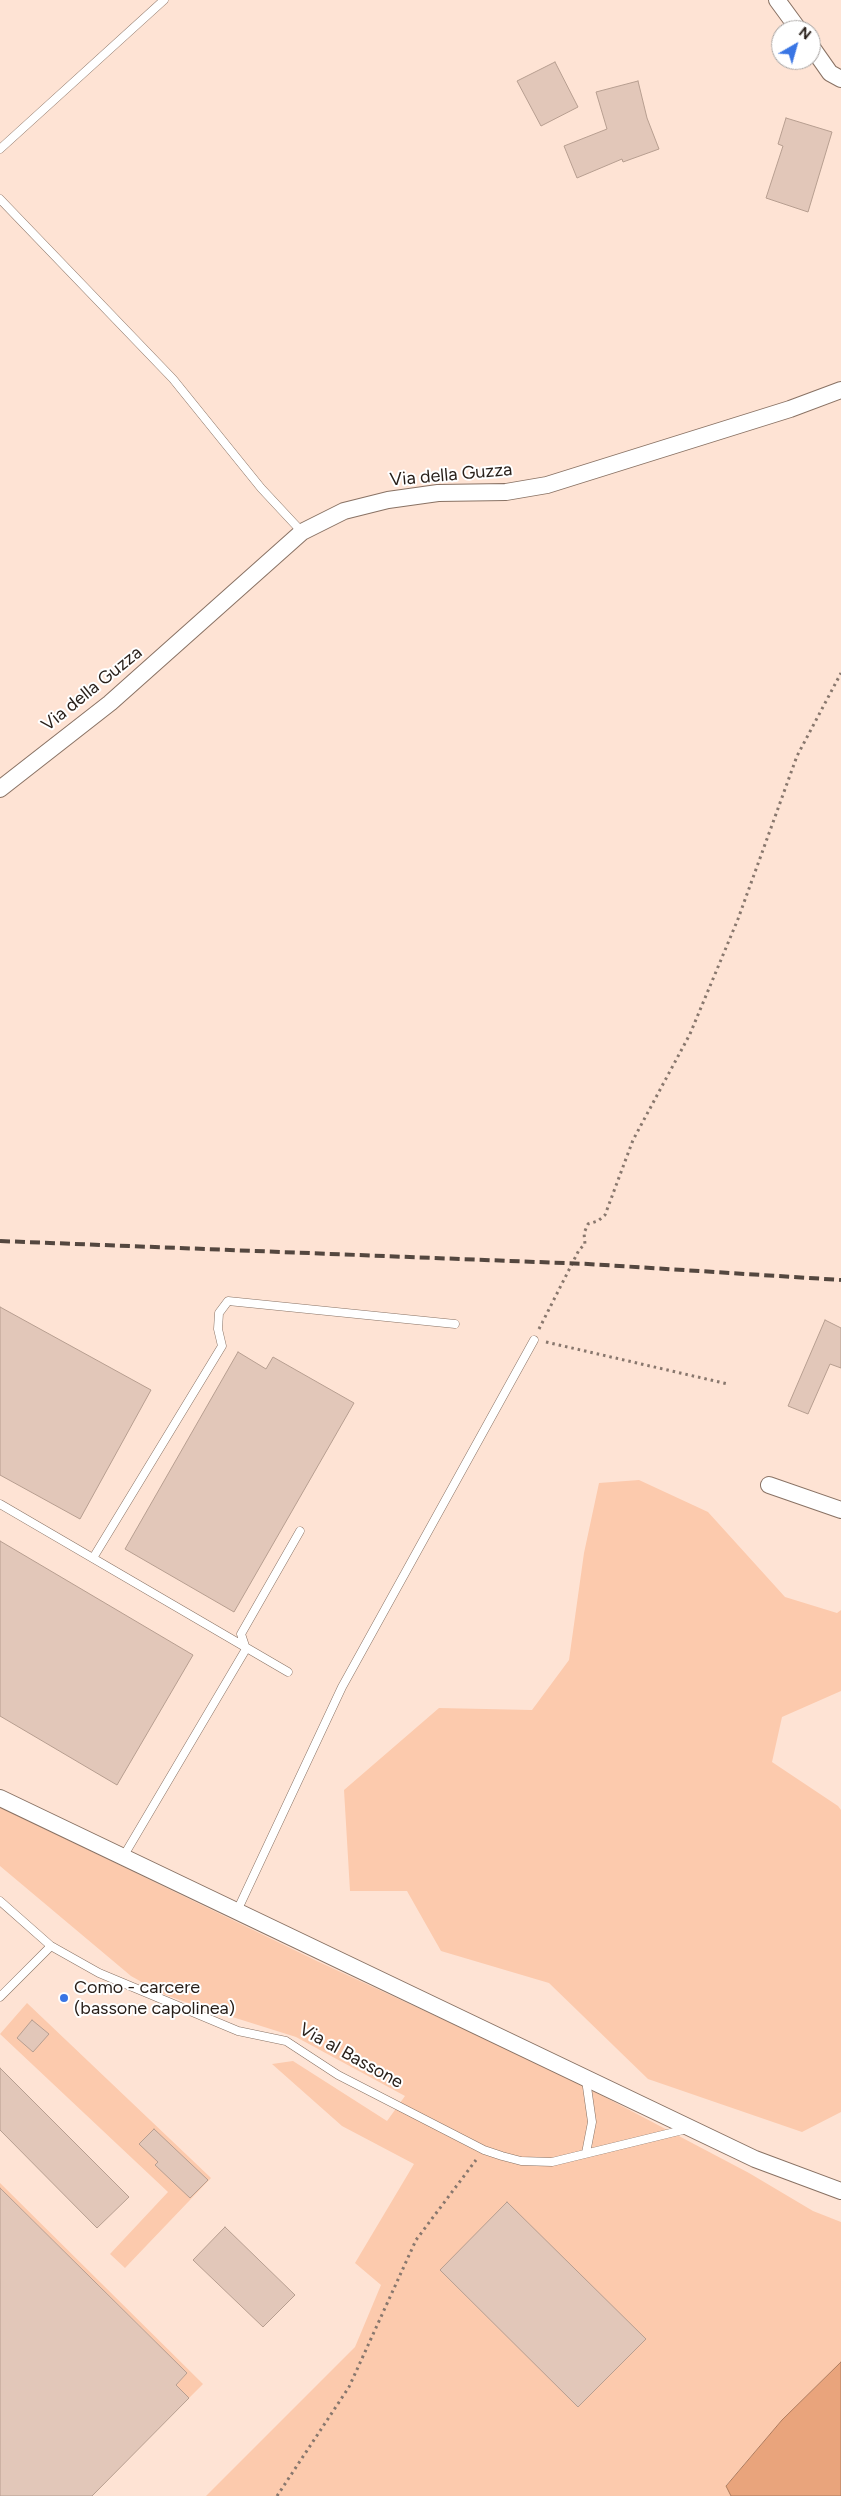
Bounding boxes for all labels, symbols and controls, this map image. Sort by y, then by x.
north arrow [771,20,821,70]
text: N [795,24,814,44]
street label: Via della Guzza [389,459,513,491]
street label: Via della Guzza [37,642,147,736]
place label: Como - carcere (bassone capolinea) [74,1977,235,2020]
marker: Como - carcere (bassone capolinea) [58,1992,70,2004]
street label: Via al Bassone [295,2019,407,2093]

